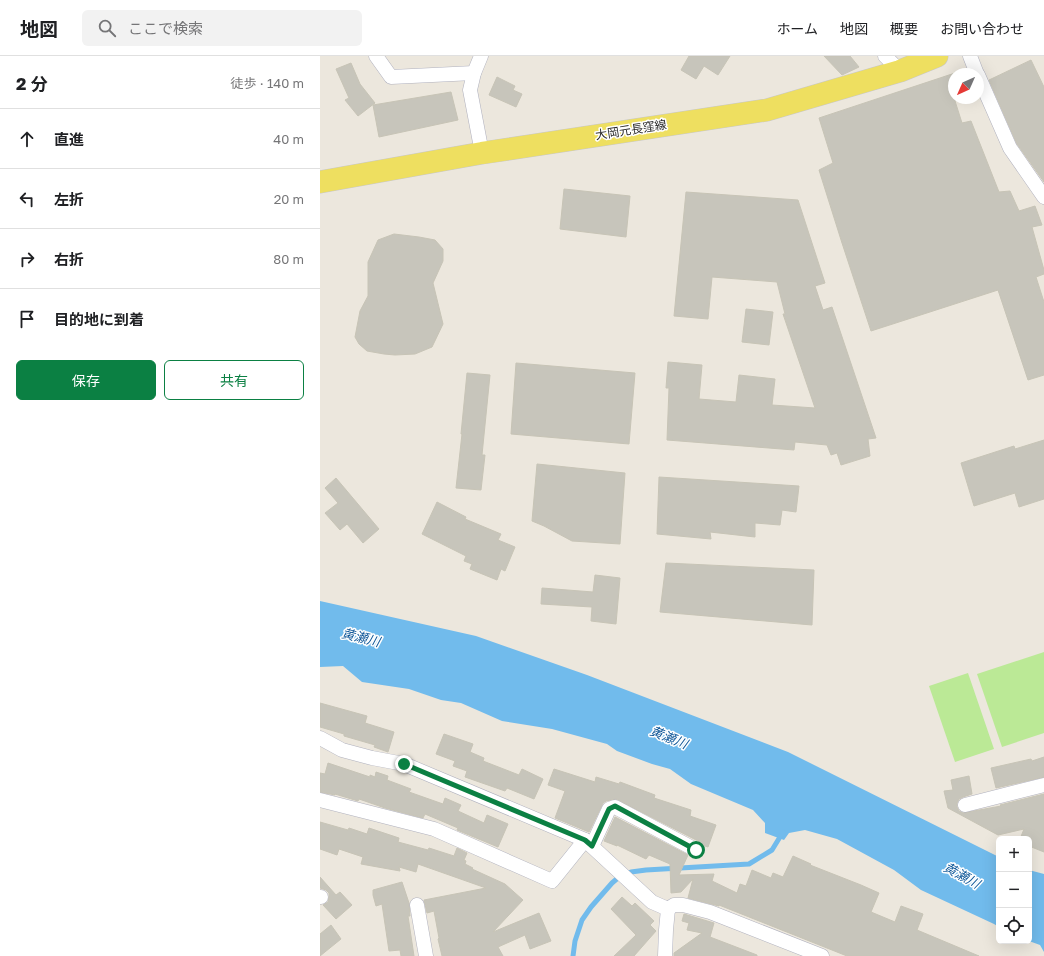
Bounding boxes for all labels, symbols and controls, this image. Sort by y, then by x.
search box [82,10,362,46]
text: 地図 [20,17,58,40]
icon: search [96,17,118,39]
text: ここで検索 [128,19,203,37]
text: ホーム [776,20,818,37]
text: 地図 [840,20,868,37]
text: 概要 [890,20,918,37]
text: お問い合わせ [940,20,1024,37]
north arrow [948,68,984,104]
text: 2 分 [16,73,48,94]
text: 徒歩 · 140 m [231,75,304,91]
street label: 大岡元長窪線 [594,116,668,143]
icon: ahead [16,128,38,150]
text: 直進 [54,130,84,148]
text: 40 m [273,131,304,147]
icon: left [16,188,38,210]
text: 左折 [54,190,84,208]
text: 20 m [274,191,304,207]
icon: right [16,248,38,270]
text: 右折 [54,250,84,268]
text: 80 m [273,251,304,267]
icon: arrive [16,308,38,330]
text: 目的地に到着 [54,310,144,328]
button: 保存 [16,360,156,400]
button: 共有 [164,360,304,400]
water label: 黄瀬川 [340,625,384,650]
water label: 黄瀬川 [648,722,692,752]
route end [395,755,413,773]
map controls [996,836,1032,944]
button: + [996,836,1032,872]
route start [687,841,705,859]
water label: 黄瀬川 [941,859,985,892]
button: − [996,872,1032,908]
button: locate [996,908,1032,944]

